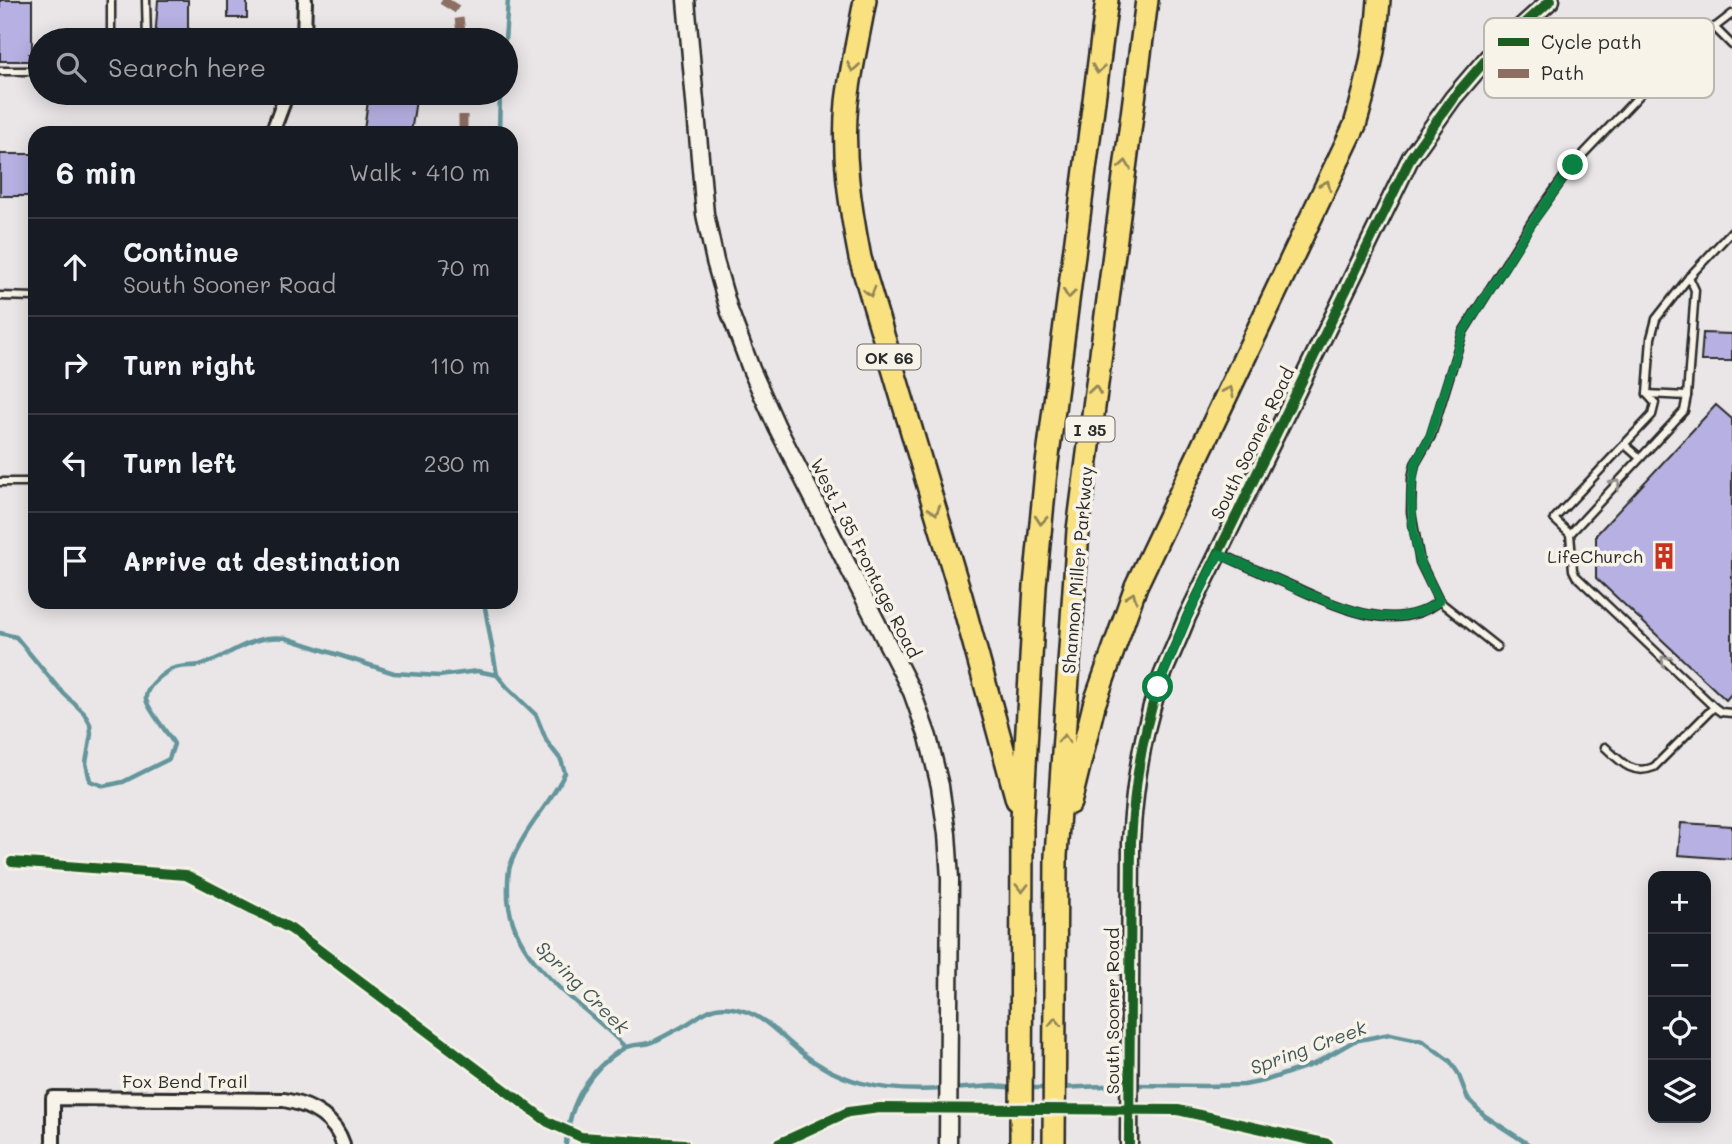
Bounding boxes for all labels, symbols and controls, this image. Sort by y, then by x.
legend [1484,18,1714,98]
search box [28,28,518,105]
text: Cycle path [1541,29,1641,54]
icon: search [52,48,90,86]
text: Search here [108,50,266,84]
text: Path [1541,60,1584,85]
one-way arrow [846,61,861,73]
one-way arrow [1091,63,1106,75]
route end [1557,149,1588,180]
text: 6 min [56,152,136,192]
text: Walk · 410 m [349,157,490,187]
one-way arrow [1117,159,1132,171]
one-way arrow [1318,180,1332,192]
text: Continue [123,235,239,269]
icon: ahead [56,248,94,286]
text: 70 m [437,252,490,282]
text: South Sooner Road [123,269,336,299]
one-way arrow [862,285,876,297]
one-way arrow [1061,289,1076,300]
road number: OK 66 [858,344,920,370]
icon: right [56,346,94,384]
text: Turn right [123,348,256,382]
text: 110 m [430,350,490,380]
street label: South Sooner Road [1205,363,1299,523]
one-way arrow [1087,384,1102,396]
one-way arrow [1220,386,1234,398]
road number: I 35 [1066,416,1114,442]
icon: left [56,444,94,482]
text: Turn left [123,446,236,480]
text: 230 m [424,448,490,478]
street label: West I 35 Frontage Road [805,454,927,662]
street label: Shannon Miller Parkway [1056,465,1098,675]
one-way arrow [1608,479,1620,492]
one-way arrow [926,503,941,515]
one-way arrow [1034,515,1049,526]
building icon: LifeChurch [1649,541,1679,571]
icon: arrive [56,542,94,580]
text: Arrive at destination [123,544,400,578]
place label: LifeChurch [1547,544,1643,568]
one-way arrow [1124,591,1138,603]
one-way arrow [1660,655,1673,668]
route start [1142,671,1173,702]
one-way arrow [1056,733,1071,744]
map controls [1648,871,1711,1123]
button: + [1648,871,1711,934]
one-way arrow [1014,883,1030,893]
street label: South Sooner Road [1100,928,1124,1094]
button: − [1648,934,1711,997]
water label: Spring Creek [531,935,636,1040]
button: locate [1648,997,1711,1060]
water label: Spring Creek [1246,1014,1371,1080]
one-way arrow [1048,1016,1063,1027]
button: layers [1648,1060,1711,1123]
street label: Fox Bend Trail [122,1069,248,1093]

